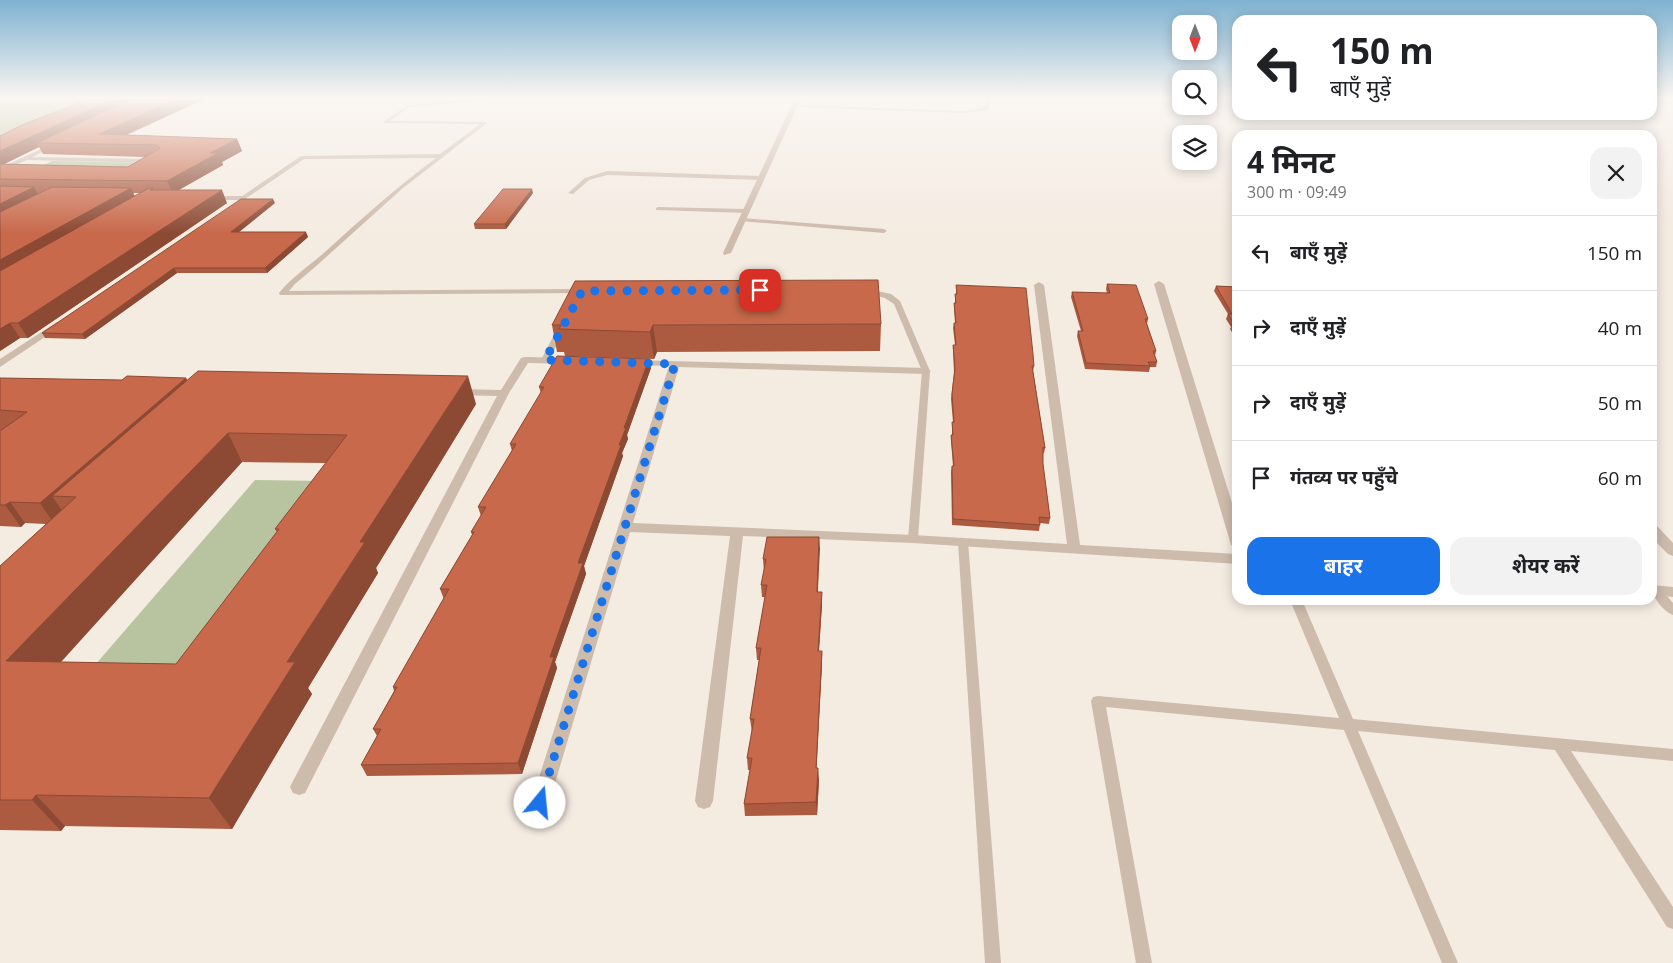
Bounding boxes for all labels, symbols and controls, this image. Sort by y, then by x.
north arrow [1172,15,1218,60]
map controls [1172,15,1217,170]
text: 150 m [1330,27,1434,74]
icon: left [1247,35,1312,100]
button: search [1172,70,1217,115]
text: बाएँ मुड़ें [1330,72,1391,102]
button: layers [1172,125,1217,170]
text: 4 मिनट [1247,141,1335,182]
button: close [1590,147,1642,199]
text: 300 m · 09:49 [1247,181,1347,203]
icon: left [1247,239,1275,267]
text: बाएँ मुड़ें [1290,239,1347,265]
text: 150 m [1587,240,1642,266]
pin [739,269,781,311]
icon: arrive [746,276,774,304]
icon: right [1247,314,1275,342]
text: दाएँ मुड़ें [1290,314,1346,340]
text: 40 m [1598,315,1642,341]
icon: right [1247,389,1275,417]
text: दाएँ मुड़ें [1290,389,1346,415]
text: 50 m [1598,390,1642,416]
icon: arrive [1247,464,1275,492]
text: गंतव्य पर पहुँचे [1290,464,1398,490]
text: 60 m [1598,465,1642,491]
button: बाहर [1247,537,1440,595]
button: शेयर करें [1450,537,1642,595]
position arrow [513,776,565,828]

